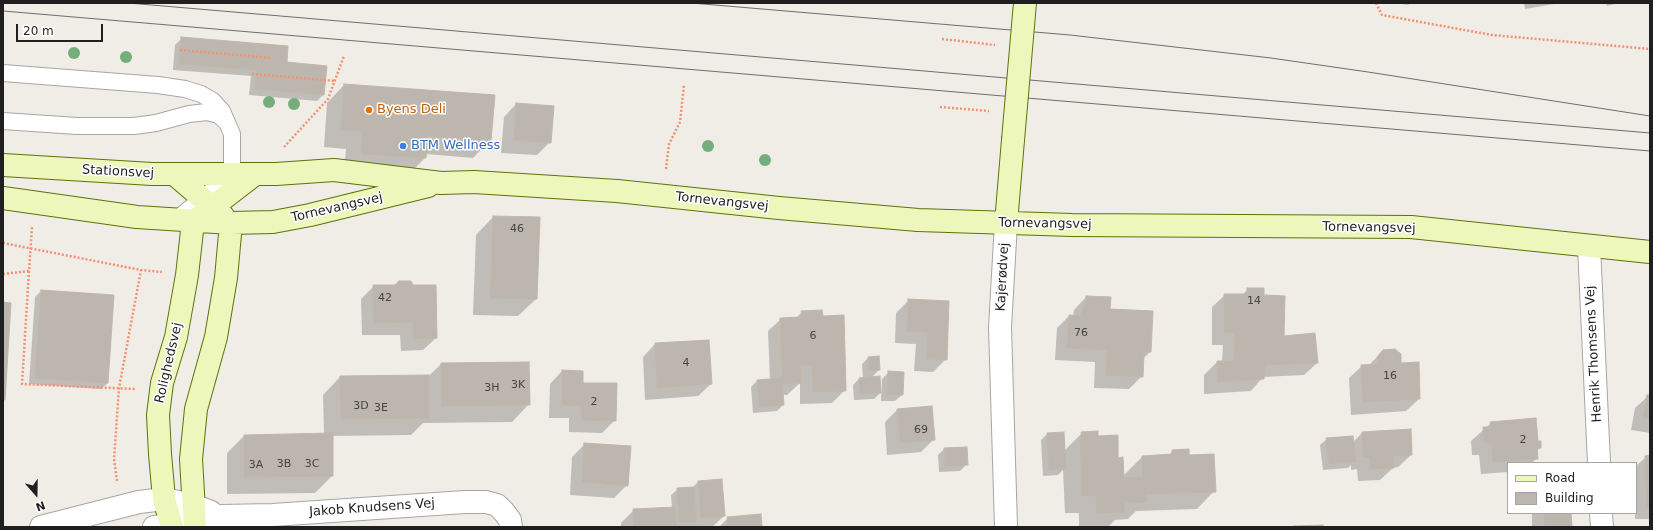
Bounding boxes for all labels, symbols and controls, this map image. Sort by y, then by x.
scale bar [18,16,105,42]
text: 20 m [23,24,54,38]
place label: Byens Deli [377,102,446,118]
marker: Byens Deli [364,105,374,115]
place label: BTM Wellness [411,138,500,154]
marker: BTM Wellness [398,141,408,151]
street label: Stationsvej [81,162,155,182]
street label: Tornevangsvej [675,189,769,215]
street label: Tornevangsvej [290,190,384,226]
street label: Tornevangsvej [998,215,1092,233]
street label: Tornevangsvej [1322,219,1416,237]
house number: 46 [510,222,524,236]
street label: Kajerødvej [993,242,1013,312]
street label: Henrik Thomsens Vej [1583,285,1605,423]
house number: 42 [378,291,392,305]
house number: 14 [1247,294,1261,308]
street label: Rolighedsvej [152,321,186,405]
house number: 76 [1074,326,1088,340]
house number: 6 [810,329,816,343]
house number: 4 [683,356,689,370]
house number: 16 [1383,369,1397,383]
house number: 3K [511,378,525,392]
house number: 3H [484,381,500,395]
house number: 2 [591,395,597,409]
house number: 3D [353,399,369,413]
house number: 3E [374,401,388,415]
house number: 69 [914,423,928,437]
house number: 2 [1520,433,1526,447]
house number: 3B [277,457,291,471]
house number: 3C [305,457,319,471]
house number: 3A [249,458,263,472]
legend [1507,462,1637,514]
text: Road [1545,471,1575,485]
north arrow [16,474,56,514]
text: Building [1545,491,1594,505]
street label: Jakob Knudsens Vej [309,496,435,520]
text: N [34,498,47,513]

